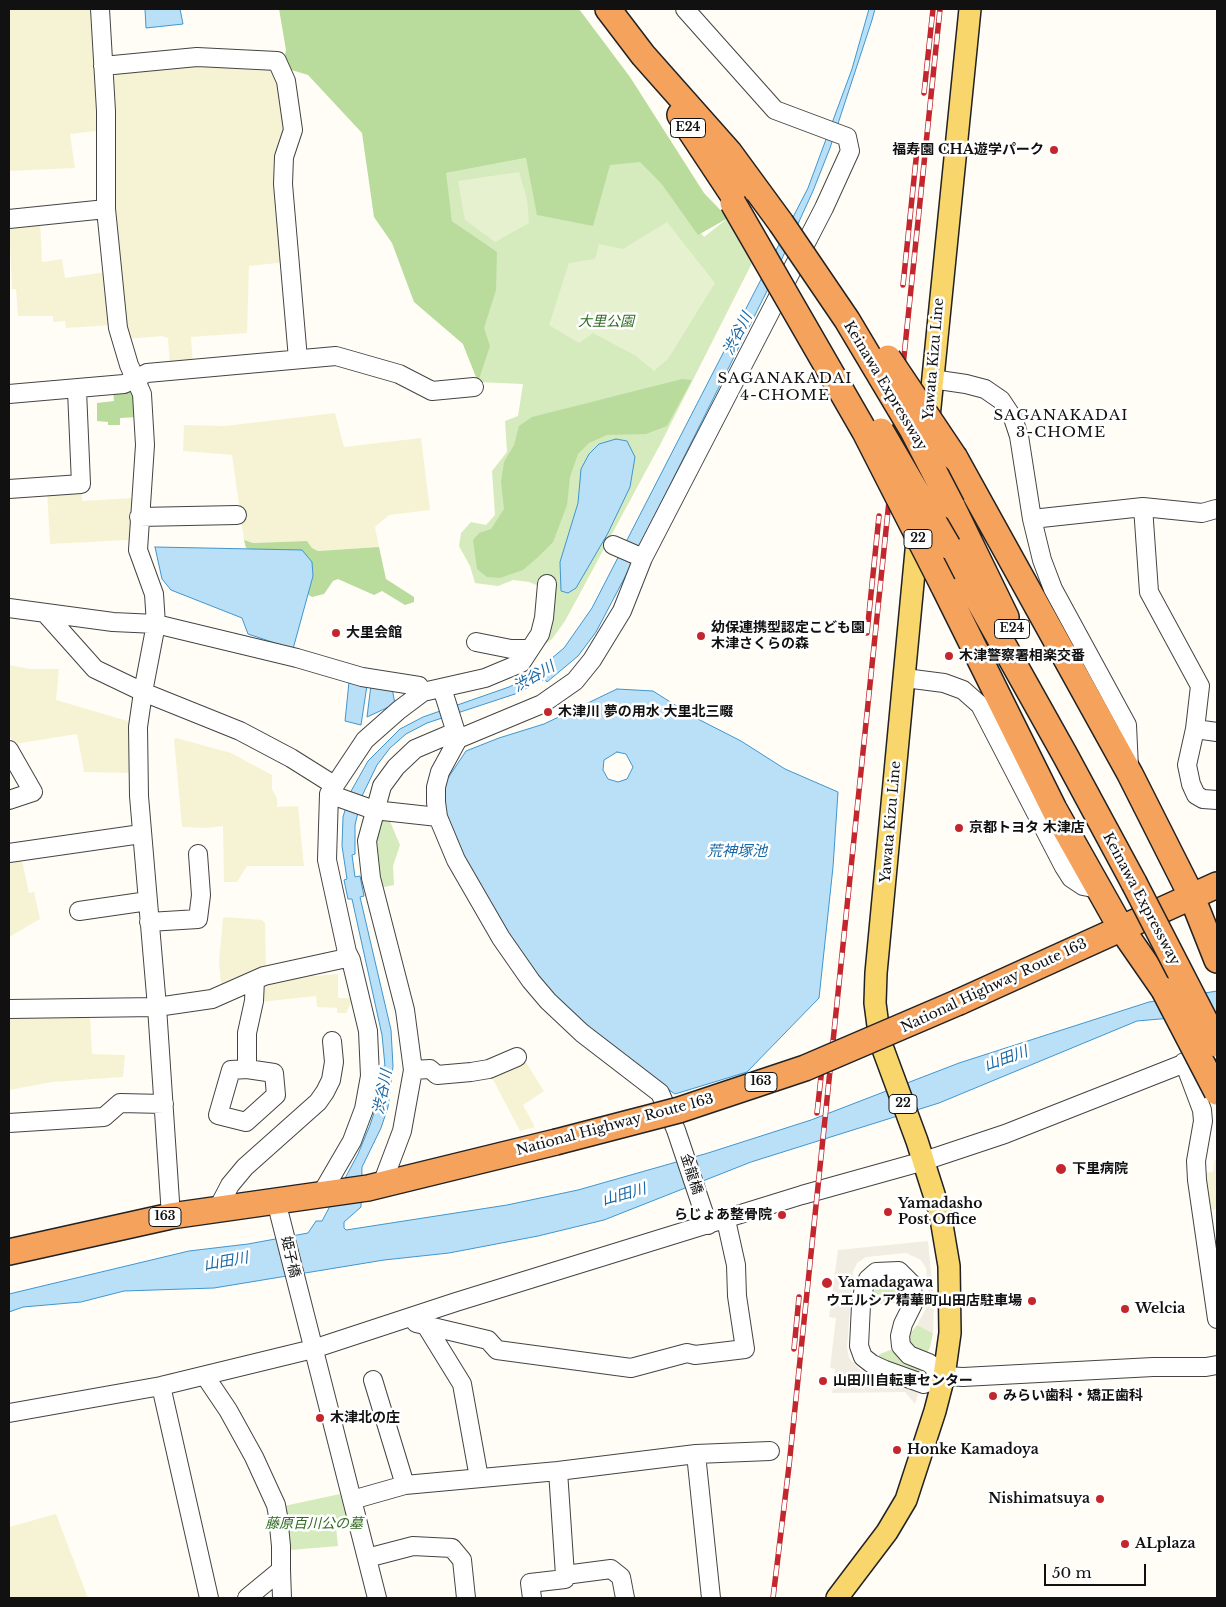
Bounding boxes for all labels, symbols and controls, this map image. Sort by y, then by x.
road number: E24 [670,119,706,138]
place label: 福寿園 CHA遊学パーク [892,142,1044,158]
marker: 福寿園 CHA遊学パーク [1048,144,1060,156]
street label: Yawata Kizu Line [920,297,948,421]
water label: 渋谷川 [720,310,756,358]
park label: 大里公園 [578,314,634,330]
street label: Keinawa Expressway [840,318,930,454]
district label: SAGANAKADAI 4-CHOME [716,370,854,405]
district label: SAGANAKADAI 3-CHOME [992,407,1130,442]
road number: 22 [904,530,932,548]
place label: 幼保連携型認定こども園 木津さくらの森 [711,620,865,652]
road number: E24 [994,620,1030,638]
place label: 大里会館 [346,625,402,641]
marker: 大里会館 [330,627,342,639]
marker: 幼保連携型認定こども園 木津さくらの森 [695,630,707,642]
place label: 木津警察署相楽交番 [959,648,1085,664]
marker: 木津警察署相楽交番 [943,650,955,662]
water label: 渋谷川 [510,658,558,696]
place label: 木津川 夢の用水 大里北三畷 [558,704,733,720]
marker: 木津川 夢の用水 大里北三畷 [542,706,554,718]
street label: Yawata Kizu Line [877,760,905,884]
place label: 京都トヨタ 木津店 [969,820,1085,836]
marker: 京都トヨタ 木津店 [953,822,965,834]
street label: Keinawa Expressway [1099,830,1183,968]
water label: 荒神塚池 [707,843,767,861]
street label: National Highway Route 163 [898,935,1090,1037]
water label: 山田川 [982,1043,1030,1075]
water label: 渋谷川 [370,1068,396,1116]
road number: 163 [745,1072,777,1092]
street label: National Highway Route 163 [515,1091,715,1159]
road number: 22 [889,1094,917,1114]
street label: 金龍橋 [677,1151,705,1197]
place label: 下里病院 [1072,1161,1128,1177]
marker: 下里病院 [1054,1162,1068,1176]
water label: 山田川 [600,1180,648,1210]
place label: Yamadasho Post Office [898,1196,982,1228]
marker: Yamadasho Post Office [882,1206,894,1218]
place label: らじょあ整骨院 [674,1207,772,1223]
road number: 163 [149,1208,181,1226]
marker: らじょあ整骨院 [776,1209,788,1221]
street label: 姫子橋 [277,1235,303,1279]
water label: 山田川 [202,1249,250,1275]
place label: Yamadagawa [838,1275,933,1291]
marker: Yamadagawa [820,1276,834,1290]
place label: ウエルシア精華町山田店駐車場 [826,1293,1022,1309]
marker: ウエルシア精華町山田店駐車場 [1026,1295,1038,1307]
place label: Welcia [1135,1301,1185,1317]
marker: Welcia [1119,1303,1131,1315]
place label: 山田川自転車センター [833,1373,973,1389]
marker: 山田川自転車センター [817,1375,829,1387]
place label: みらい歯科・矯正歯科 [1003,1388,1143,1404]
marker: みらい歯科・矯正歯科 [987,1390,999,1402]
place label: 木津北の庄 [330,1410,400,1426]
marker: 木津北の庄 [314,1412,326,1424]
place label: Honke Kamadoya [907,1442,1039,1458]
marker: Honke Kamadoya [891,1444,903,1456]
place label: Nishimatsuya [988,1491,1090,1507]
marker: Nishimatsuya [1094,1493,1106,1505]
park label: 藤原百川公の墓 [265,1516,363,1532]
place label: ALplaza [1135,1536,1196,1552]
marker: ALplaza [1119,1538,1131,1550]
scale bar [1046,1554,1148,1586]
text: 50 m [1052,1563,1092,1582]

